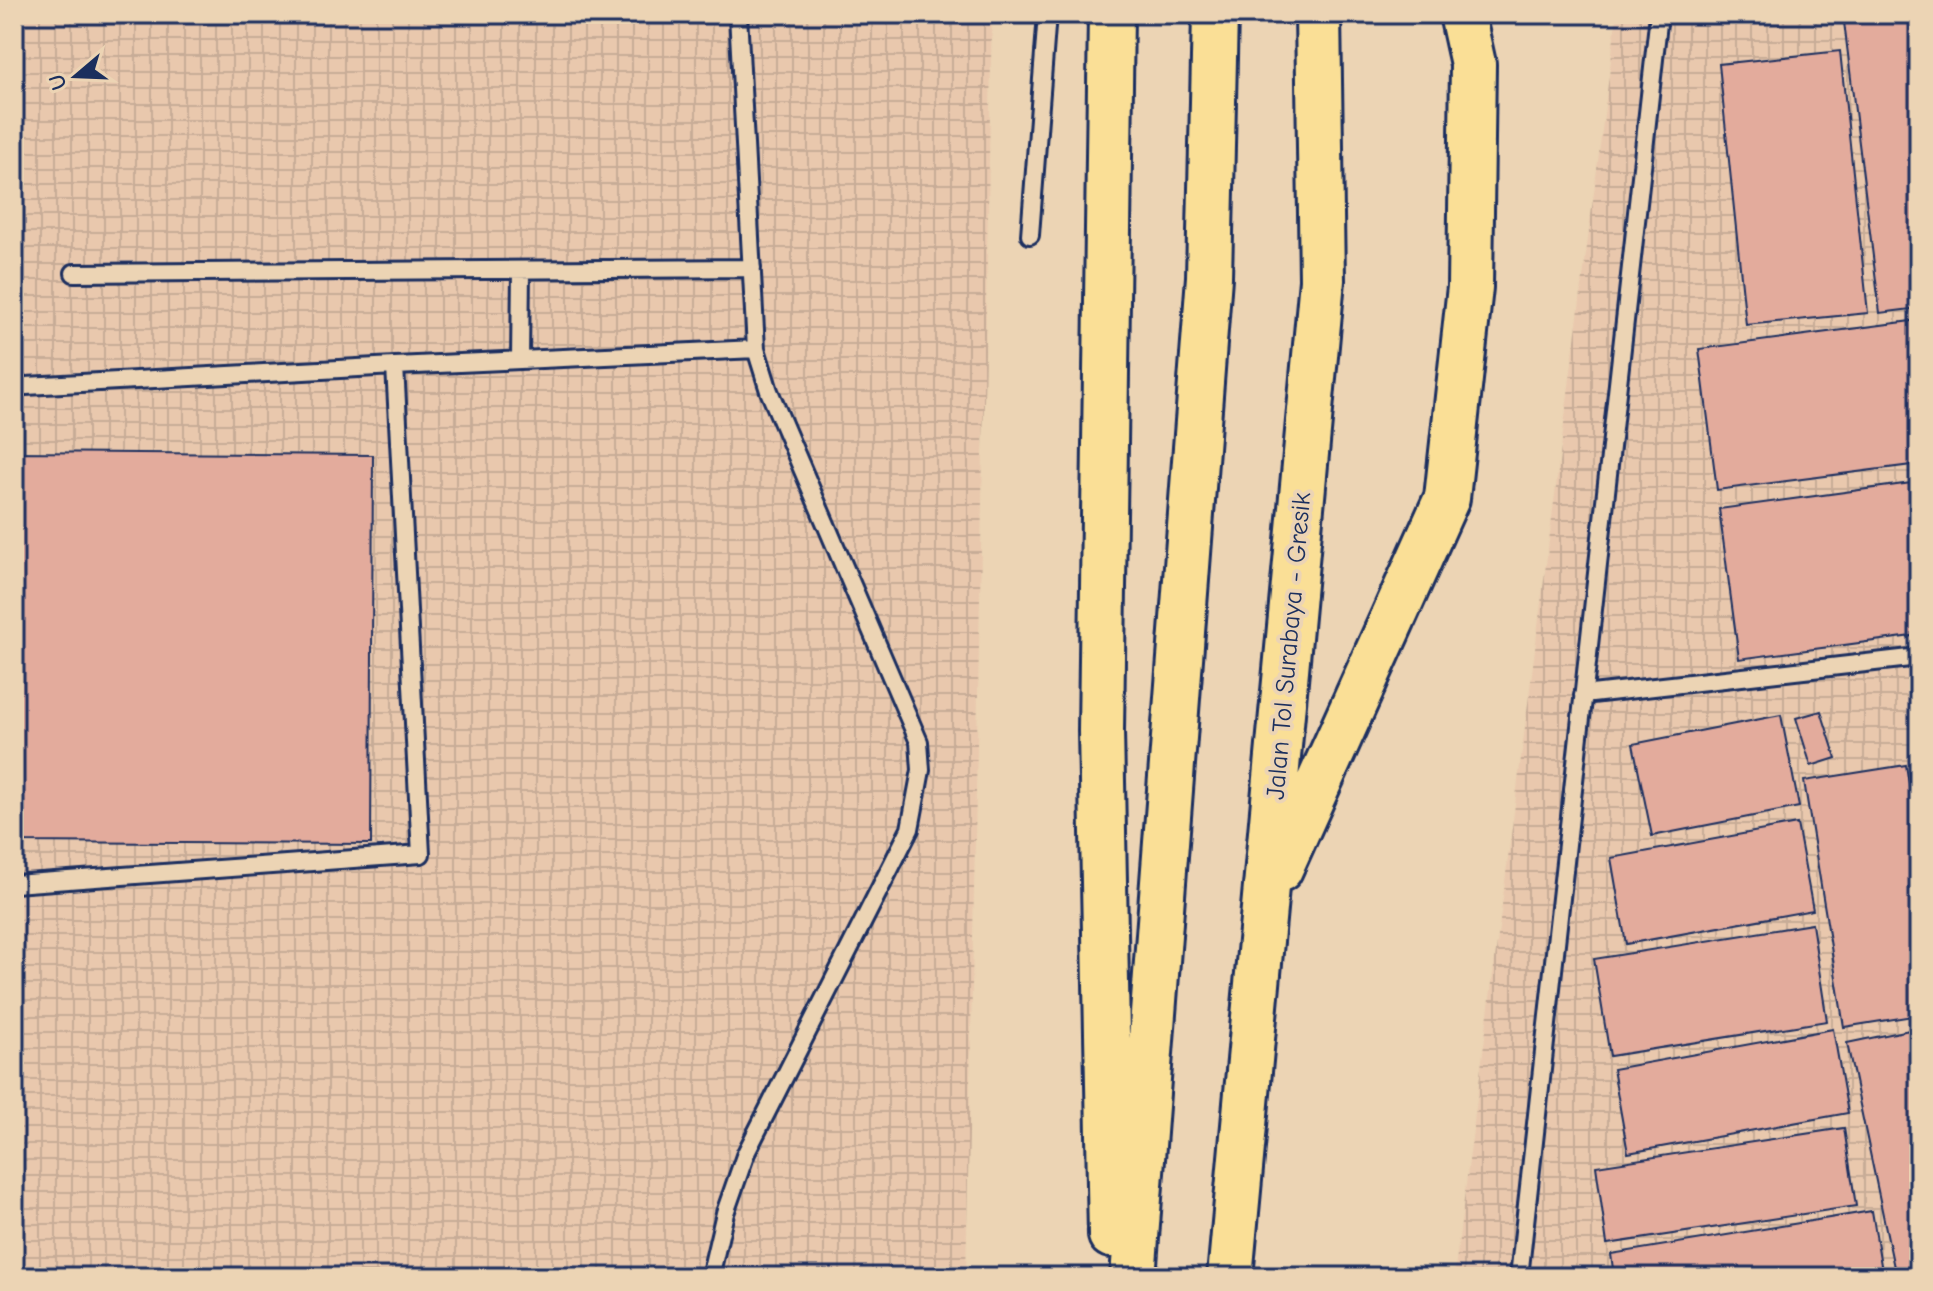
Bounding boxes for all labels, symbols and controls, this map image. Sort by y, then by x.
north arrow [36,36,116,116]
text: U [43,71,73,93]
street label: Jalan Tol Surabaya - Gresik [1261,491,1317,801]

